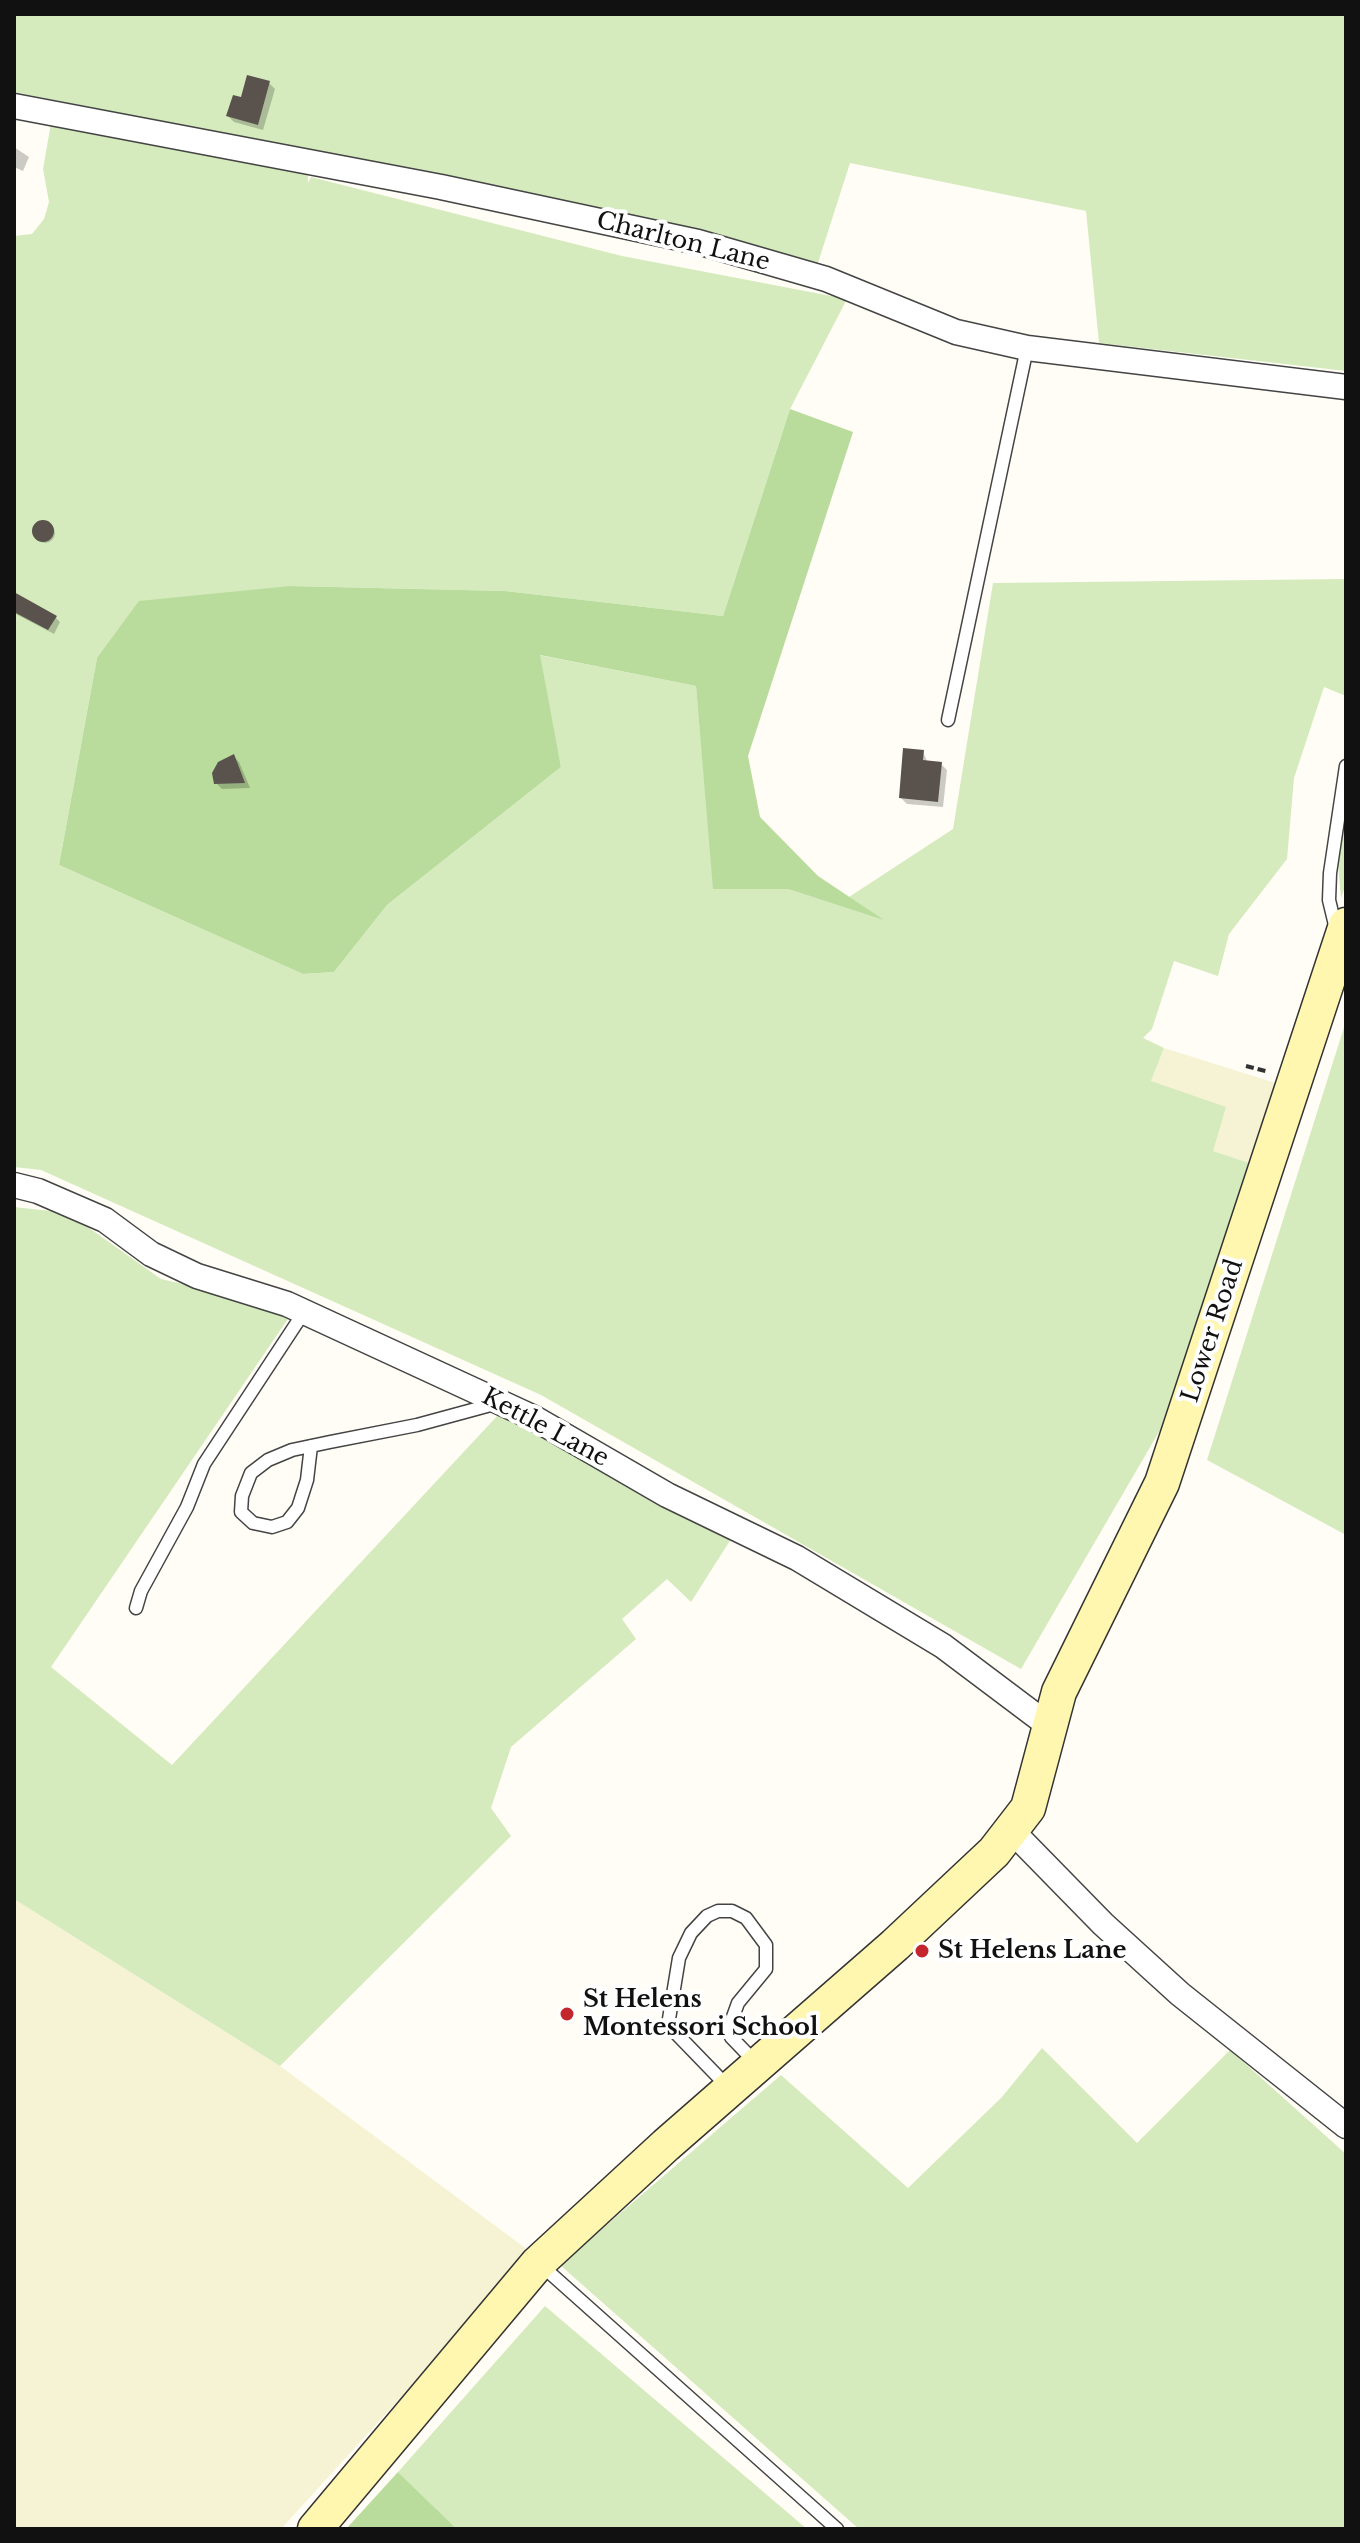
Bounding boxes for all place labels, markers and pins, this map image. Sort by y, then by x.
place label: St Helens Lane [938,1937,1126,1965]
marker: St Helens Lane [913,1942,931,1960]
place label: St Helens Montessori School [583,1986,818,2042]
marker: St Helens Montessori School [558,2005,576,2023]

